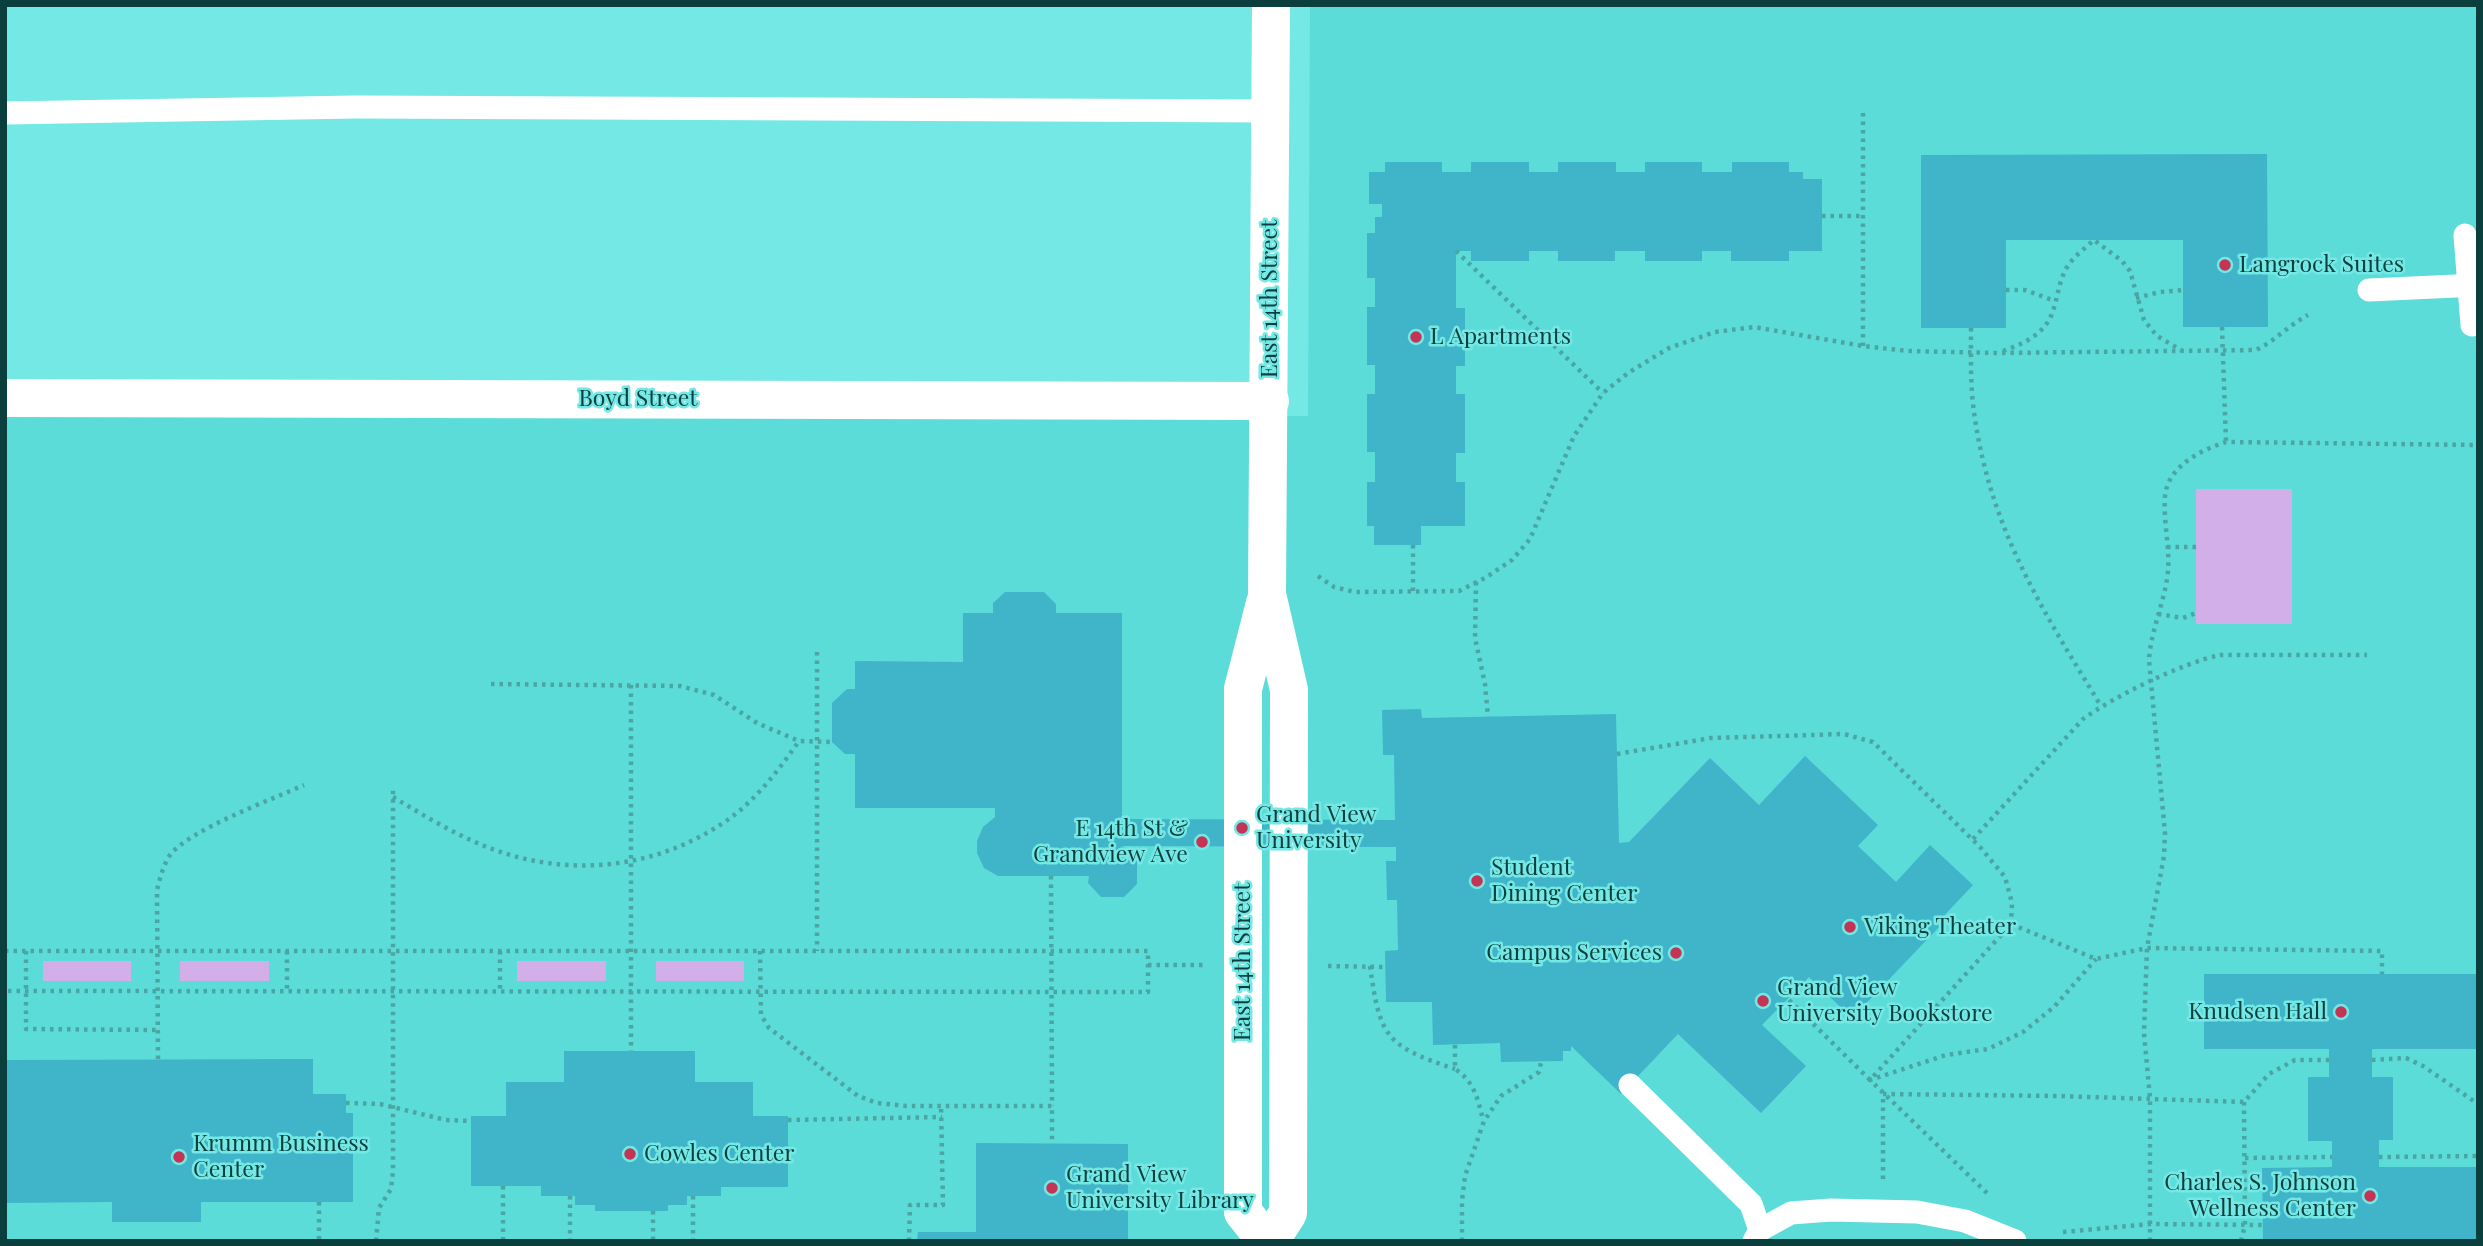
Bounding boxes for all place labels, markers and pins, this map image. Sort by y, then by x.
place label: Langrock Suites [2239,251,2404,279]
marker: Langrock Suites [2217,257,2233,273]
place label: L Apartments [1430,323,1571,351]
marker: L Apartments [1408,329,1424,345]
place label: Grand View University [1256,801,1377,855]
place label: E 14th St & Grandview Ave [1033,815,1188,869]
marker: Grand View University [1234,820,1250,836]
marker: E 14th St & Grandview Ave [1194,834,1210,850]
place label: Student Dining Center [1491,854,1637,908]
marker: Student Dining Center [1469,873,1485,889]
place label: Viking Theater [1864,913,2016,941]
marker: Viking Theater [1842,919,1858,935]
place label: Campus Services [1486,939,1662,967]
marker: Campus Services [1668,945,1684,961]
place label: Grand View University Bookstore [1777,974,1993,1028]
marker: Grand View University Bookstore [1755,993,1771,1009]
place label: Knudsen Hall [2188,998,2327,1026]
marker: Knudsen Hall [2333,1004,2349,1020]
place label: Krumm Business Center [193,1130,369,1184]
place label: Cowles Center [644,1140,795,1168]
marker: Cowles Center [622,1146,638,1162]
marker: Krumm Business Center [171,1149,187,1165]
place label: Grand View University Library [1066,1161,1254,1215]
place label: Charles S. Johnson Wellness Center [2164,1169,2356,1223]
marker: Grand View University Library [1044,1180,1060,1196]
marker: Charles S. Johnson Wellness Center [2362,1188,2378,1204]

